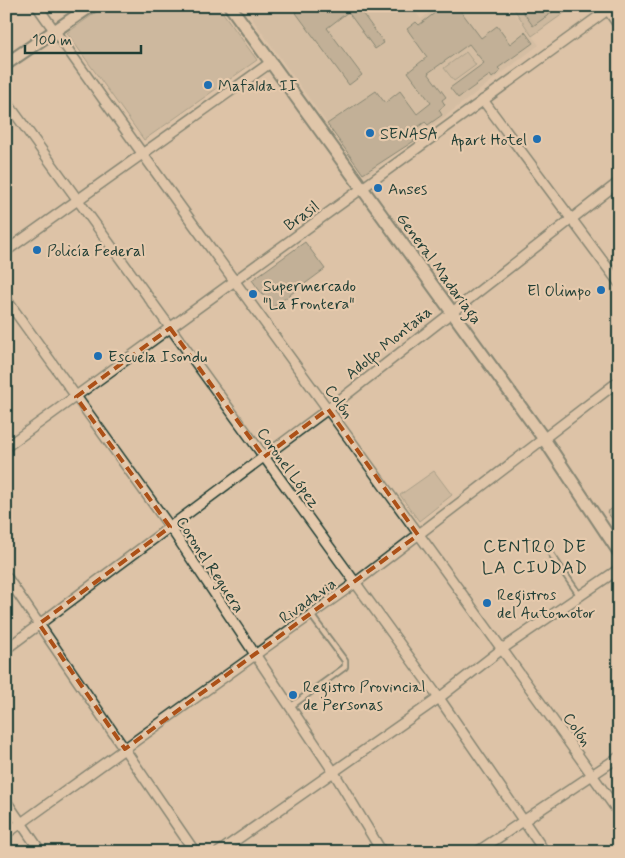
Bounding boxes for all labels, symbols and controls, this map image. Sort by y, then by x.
scale bar [25,22,141,54]
text: 100 m [32,31,72,51]
place label: Mafalda II [218,76,297,97]
marker: Mafalda II [202,79,214,91]
place label: SENASA [380,124,438,145]
marker: SENASA [364,127,376,139]
place label: Apart Hotel [451,130,527,152]
marker: Apart Hotel [531,133,543,145]
place label: Anses [388,179,427,200]
marker: Anses [372,182,384,194]
street label: Brasil [280,196,324,236]
street label: General Madariaga [390,209,486,330]
place label: Policía Federal [47,241,145,262]
marker: Policía Federal [31,244,43,256]
place label: Supermercado "La Frontera" [263,276,356,315]
place label: El Olimpo [527,281,591,302]
marker: El Olimpo [595,284,607,296]
marker: Supermercado "La Frontera" [247,288,259,300]
street label: Adolfo Montaña [341,302,438,386]
place label: Escuela Isondu [108,347,207,368]
marker: Escuela Isondu [92,350,104,362]
street label: Colón [319,381,358,423]
street label: Coronel López [252,423,324,513]
street label: Coronel Reguera [171,513,249,617]
district label: CENTRO DE LA CIUDAD [482,535,588,580]
street label: Rivadavia [275,573,341,629]
place label: Registros del Automotor [497,585,596,624]
marker: Registros del Automotor [481,597,493,609]
place label: Registro Provincial de Personas [303,677,426,716]
marker: Registro Provincial de Personas [287,689,299,701]
street label: Colón [558,709,596,751]

